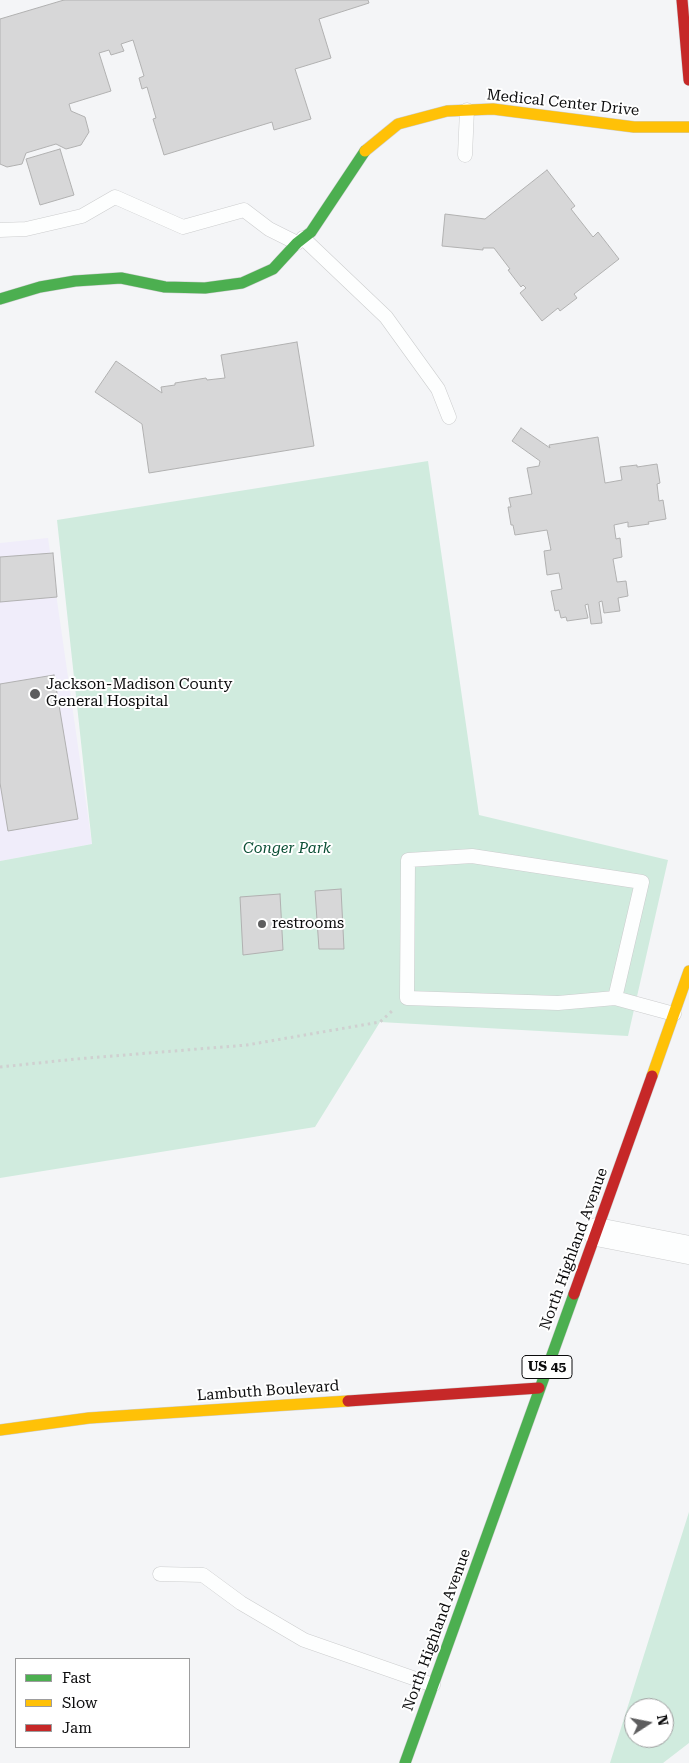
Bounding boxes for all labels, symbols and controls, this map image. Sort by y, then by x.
street label: Medical Center Drive [486,86,640,120]
place label: Jackson-Madison County General Hospital [46,676,232,711]
marker: Jackson-Madison County General Hospital [28,687,42,701]
park label: Conger Park [243,840,331,858]
place label: restrooms [272,915,344,933]
marker: restrooms [256,918,268,930]
street label: North Highland Avenue [536,1165,612,1333]
road number: US 45 [522,1355,572,1378]
street label: Lambuth Boulevard [196,1377,340,1405]
street label: North Highland Avenue [399,1546,475,1714]
legend [15,1658,190,1748]
text: Fast [62,1669,91,1687]
text: Slow [62,1694,97,1712]
north arrow [624,1698,674,1748]
text: N [654,1714,672,1727]
text: Jam [62,1719,92,1737]

